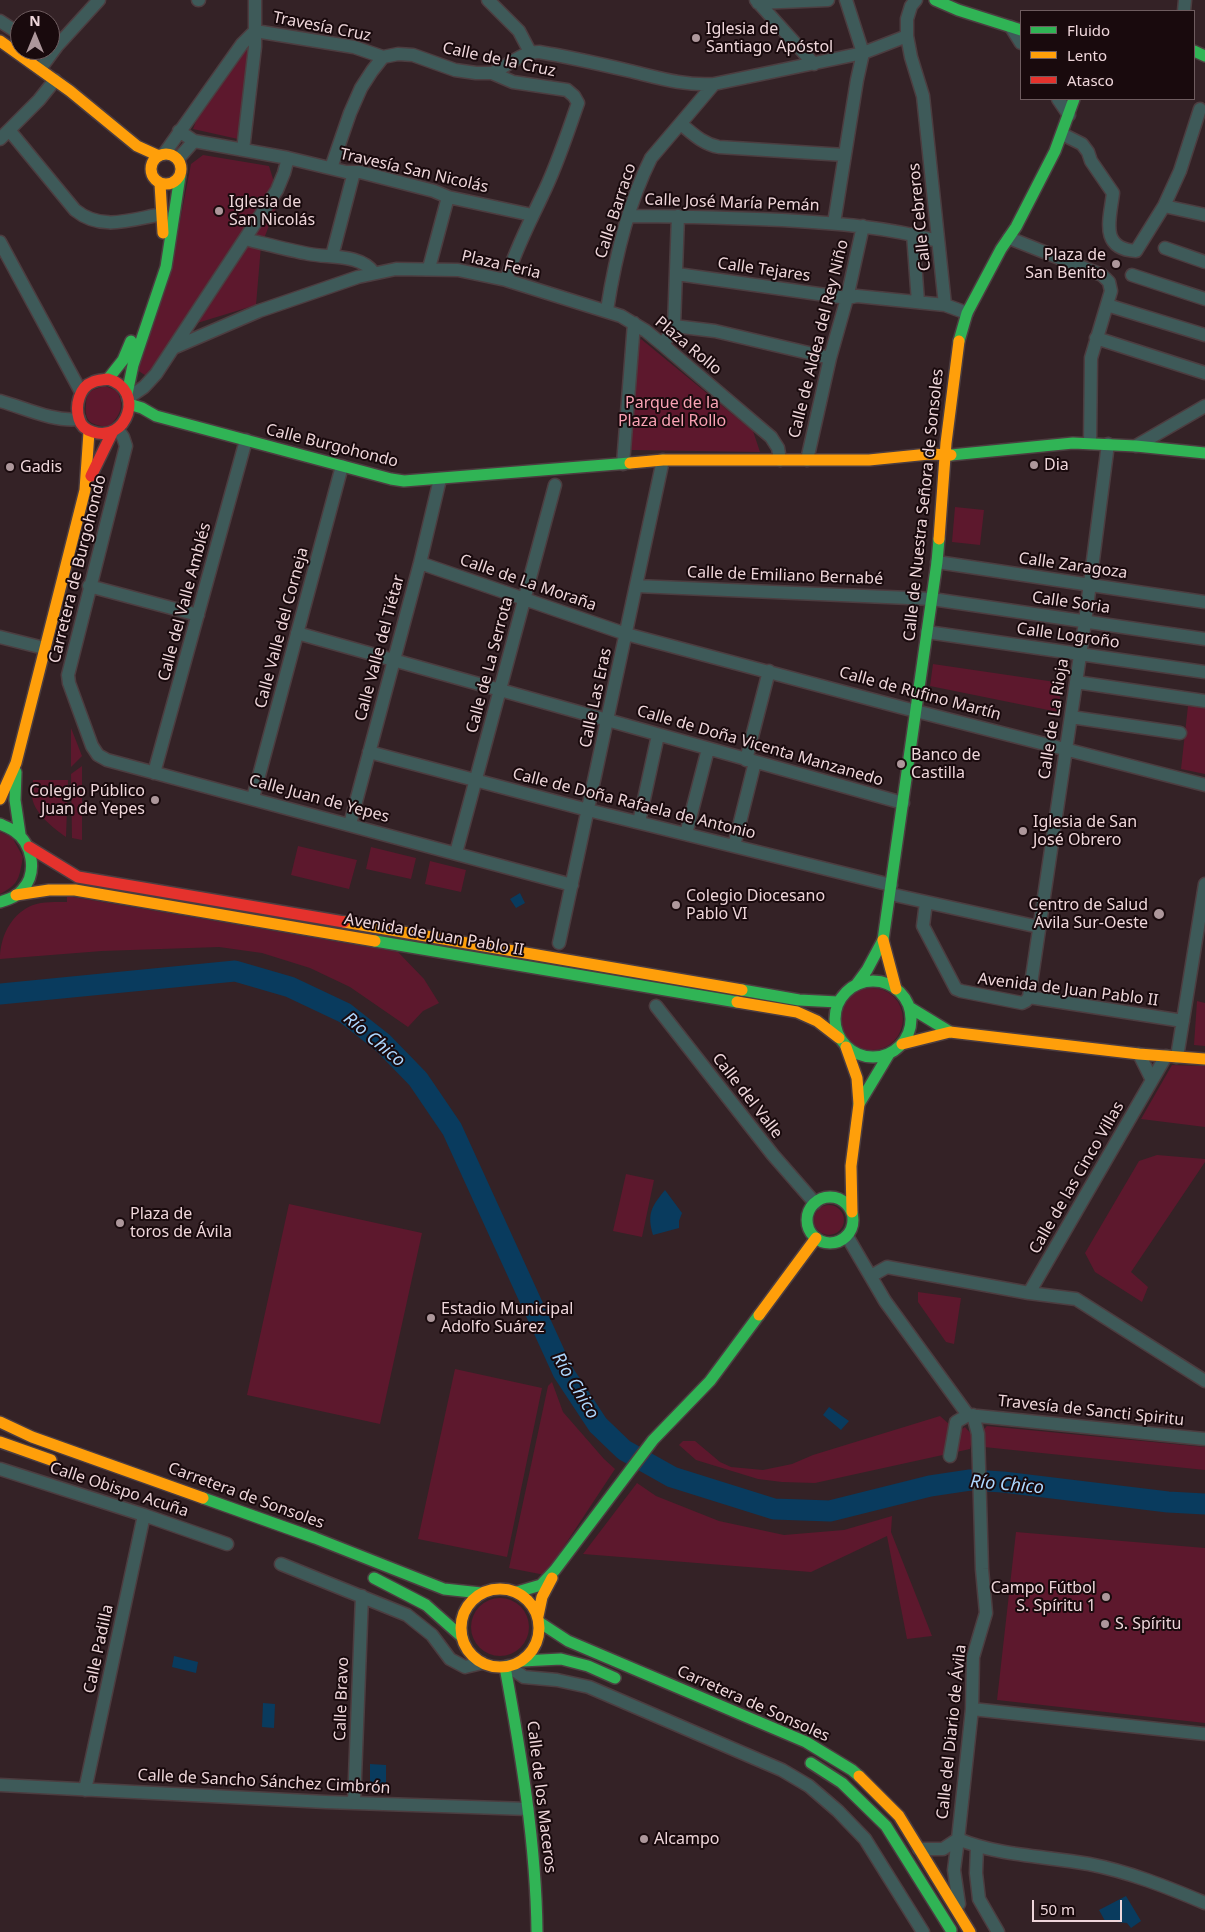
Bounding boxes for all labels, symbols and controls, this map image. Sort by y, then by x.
street label: Travesía Cruz [271,8,373,46]
north arrow [10,10,60,60]
legend [1020,10,1195,100]
text: N [29,11,41,30]
place label: Iglesia de Santiago Apóstol [706,19,833,57]
text: Fluido [1067,20,1110,40]
marker: Iglesia de Santiago Apóstol [690,32,702,44]
street label: Calle de la Cruz [441,39,557,81]
text: Lento [1067,45,1107,65]
text: Atasco [1067,70,1114,90]
street label: Travesía San Nicolás [338,145,490,197]
street label: Calle Barraco [592,161,640,261]
street label: Calle Cebreros [905,162,935,272]
street label: Calle José María Pemán [644,190,820,216]
place label: Iglesia de San Nicolás [229,192,315,230]
marker: Iglesia de San Nicolás [213,205,225,217]
street label: Calle de Aldea del Rey Niño [785,238,853,440]
place label: Plaza de San Benito [1025,245,1106,283]
street label: Plaza Feria [460,247,542,283]
street label: Calle Tejares [716,254,812,286]
marker: Plaza de San Benito [1110,258,1122,270]
street label: Plaza Rollo [651,313,725,379]
street label: Calle de Nuestra Señora de Sonsoles [900,368,948,642]
park label: Parque de la Plaza del Rollo [618,393,726,431]
street label: Calle Burgohondo [264,420,400,472]
place label: Dia [1044,455,1069,475]
place label: Gadis [20,457,62,477]
marker: Dia [1028,459,1040,471]
marker: Gadis [4,461,16,473]
street label: Carretera de Burgohondo [45,473,111,665]
street label: Calle del Valle Amblés [155,521,215,683]
street label: Calle Valle del Corneja [251,545,313,711]
street label: Calle Zaragoza [1017,549,1129,583]
street label: Calle de La Moraña [457,551,599,615]
street label: Calle de Emiliano Bernabé [687,563,883,589]
street label: Calle Valle del Tiétar [351,573,409,723]
street label: Calle Soria [1031,588,1111,618]
street label: Calle de La Serrota [463,595,517,735]
street label: Calle Logroño [1015,619,1121,653]
street label: Calle Las Eras [576,646,616,750]
street label: Calle de La Rioja [1035,657,1073,781]
street label: Calle de Rufino Martín [837,663,1003,725]
street label: Calle de Doña Vicenta Manzanedo [635,702,885,790]
place label: Banco de Castilla [911,745,981,783]
marker: Banco de Castilla [895,758,907,770]
street label: Calle de Doña Rafaela de Antonio [510,764,758,844]
street label: Calle Juan de Yepes [247,771,391,827]
place label: Colegio Público Juan de Yepes [29,781,145,819]
marker: Colegio Público Juan de Yepes [149,794,161,806]
place label: Iglesia de San José Obrero [1033,812,1137,850]
marker: Iglesia de San José Obrero [1017,825,1029,837]
place label: Colegio Diocesano Pablo VI [686,886,825,924]
place label: Centro de Salud Ávila Sur-Oeste [1028,895,1148,933]
marker: Colegio Diocesano Pablo VI [670,899,682,911]
marker: Centro de Salud Ávila Sur-Oeste [1152,907,1166,921]
street label: Avenida de Juan Pablo II [343,910,525,960]
street label: Avenida de Juan Pablo II [977,969,1159,1011]
water label: Río Chico [339,1008,409,1072]
street label: Calle del Valle [708,1049,786,1143]
street label: Calle de las Cinco Villas [1025,1098,1129,1258]
place label: Plaza de toros de Ávila [130,1204,232,1242]
marker: Plaza de toros de Ávila [114,1217,126,1229]
place label: Estadio Municipal Adolfo Suárez [441,1299,573,1337]
marker: Estadio Municipal Adolfo Suárez [425,1312,437,1324]
water label: Río Chico [547,1349,603,1423]
street label: Travesía de Sancti Spiritu [997,1392,1185,1430]
street label: Calle Obispo Acuña [47,1458,191,1522]
street label: Carretera de Sonsoles [165,1459,327,1533]
water label: Río Chico [969,1471,1045,1499]
place label: Campo Fútbol S. Spíritu 1 [991,1578,1096,1616]
marker: Campo Fútbol S. Spíritu 1 [1100,1591,1112,1603]
street label: Calle Padilla [80,1603,118,1695]
place label: S. Spíritu [1115,1614,1181,1634]
marker: S. Spíritu [1099,1618,1111,1630]
street label: Calle del Diario de Ávila [933,1644,971,1820]
street label: Calle Bravo [331,1657,353,1741]
street label: Carretera de Sonsoles [674,1662,832,1746]
street label: Calle de los Maceros [522,1720,560,1874]
street label: Calle de Sancho Sánchez Cimbrón [137,1766,391,1798]
place label: Alcampo [654,1829,719,1849]
marker: Alcampo [638,1833,650,1845]
scale bar [1035,1890,1125,1922]
text: 50 m [1040,1899,1075,1919]

